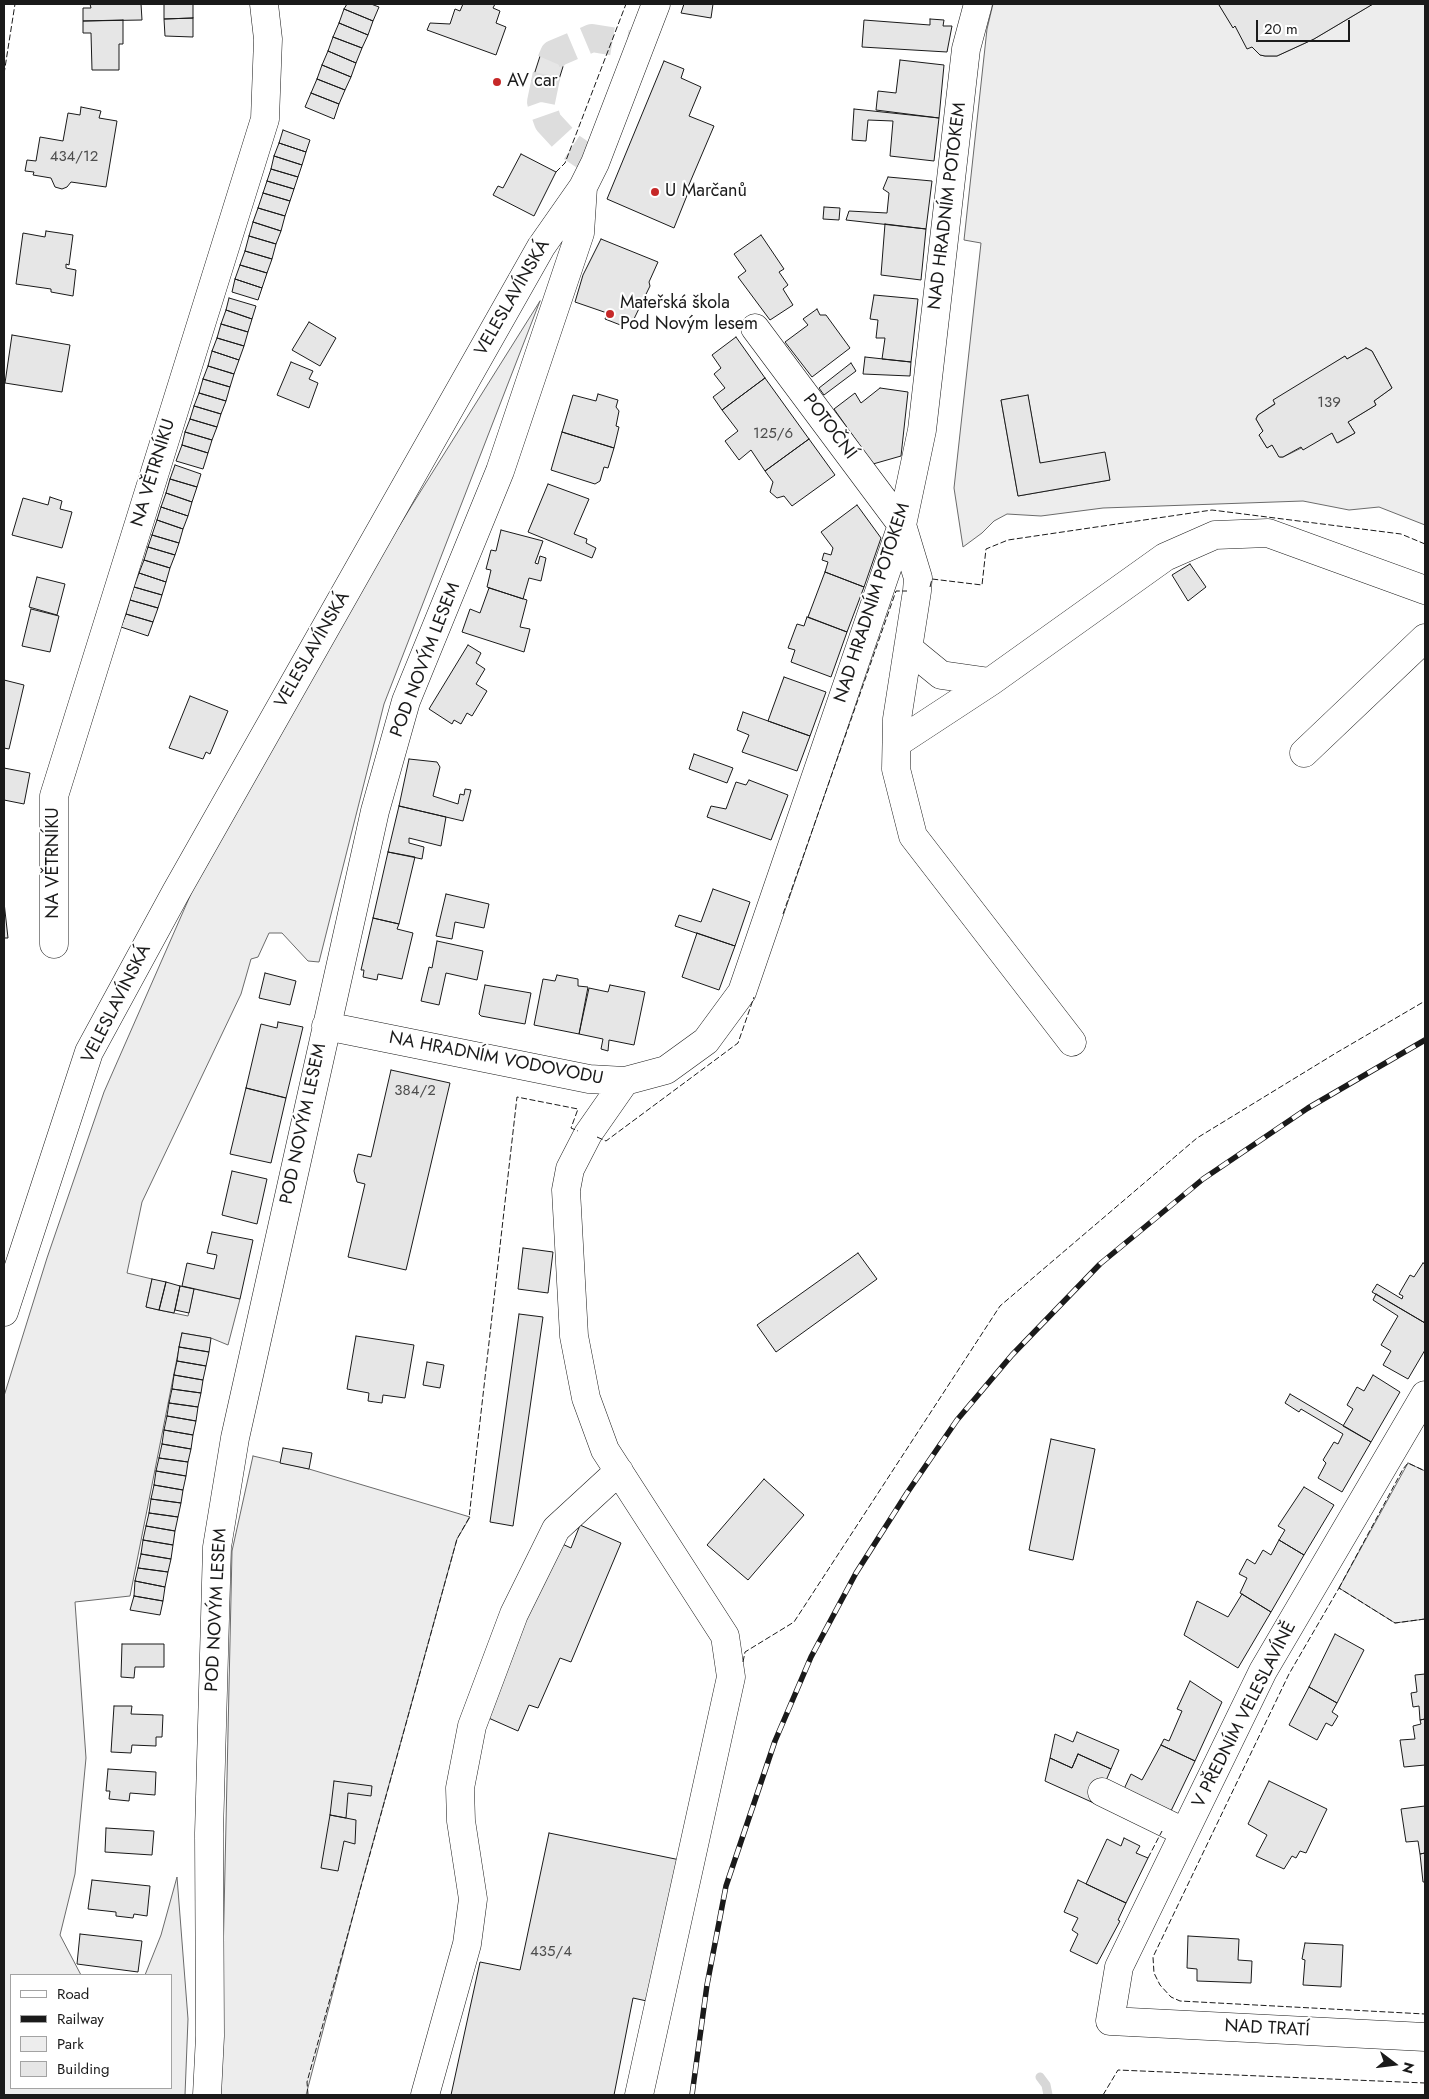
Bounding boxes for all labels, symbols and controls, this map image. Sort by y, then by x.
scale bar [1259,10,1353,42]
text: 20 m [1264,18,1298,40]
place label: AV car [507,71,558,93]
marker: AV car [491,76,503,88]
street label: NAD HRADNÍM POTOKEM [925,101,971,311]
house number: 434/12 [50,148,98,166]
place label: U Marčanů [665,181,747,203]
marker: U Marčanů [649,186,661,198]
street label: VELESLAVÍNSKÁ [471,236,555,360]
place label: Mateřská škola Pod Novým lesem [620,293,758,336]
marker: Mateřská škola Pod Novým lesem [604,308,616,320]
street label: POTOČNÍ [798,390,860,464]
house number: 139 [1317,394,1341,412]
street label: NA VĚTRNÍKU [127,417,181,529]
house number: 125/6 [753,425,793,443]
street label: NAD HRADNÍM POTOKEM [830,500,916,706]
street label: POD NOVÝM LESEM [387,580,465,740]
street label: VELESLAVÍNSKÁ [271,588,355,712]
street label: NA VĚTRNÍKU [43,807,65,919]
street label: VELESLAVÍNSKÁ [78,941,156,1067]
street label: NA HRADNÍM VODOVODU [387,1028,605,1090]
street label: POD NOVÝM LESEM [276,1042,332,1206]
house number: 384/2 [394,1082,436,1100]
street label: POD NOVÝM LESEM [202,1528,232,1692]
street label: V PŘEDNÍM VELESLAVÍNĚ [1189,1618,1301,1812]
house number: 435/4 [530,1943,572,1961]
legend [10,1974,172,2089]
text: Road [57,1983,89,2005]
text: Railway [57,2008,104,2030]
street label: NAD TRATÍ [1224,2016,1310,2042]
text: Park [57,2033,84,2055]
north arrow [1369,2039,1419,2089]
text: Building [57,2058,109,2080]
text: N [1397,2060,1420,2076]

